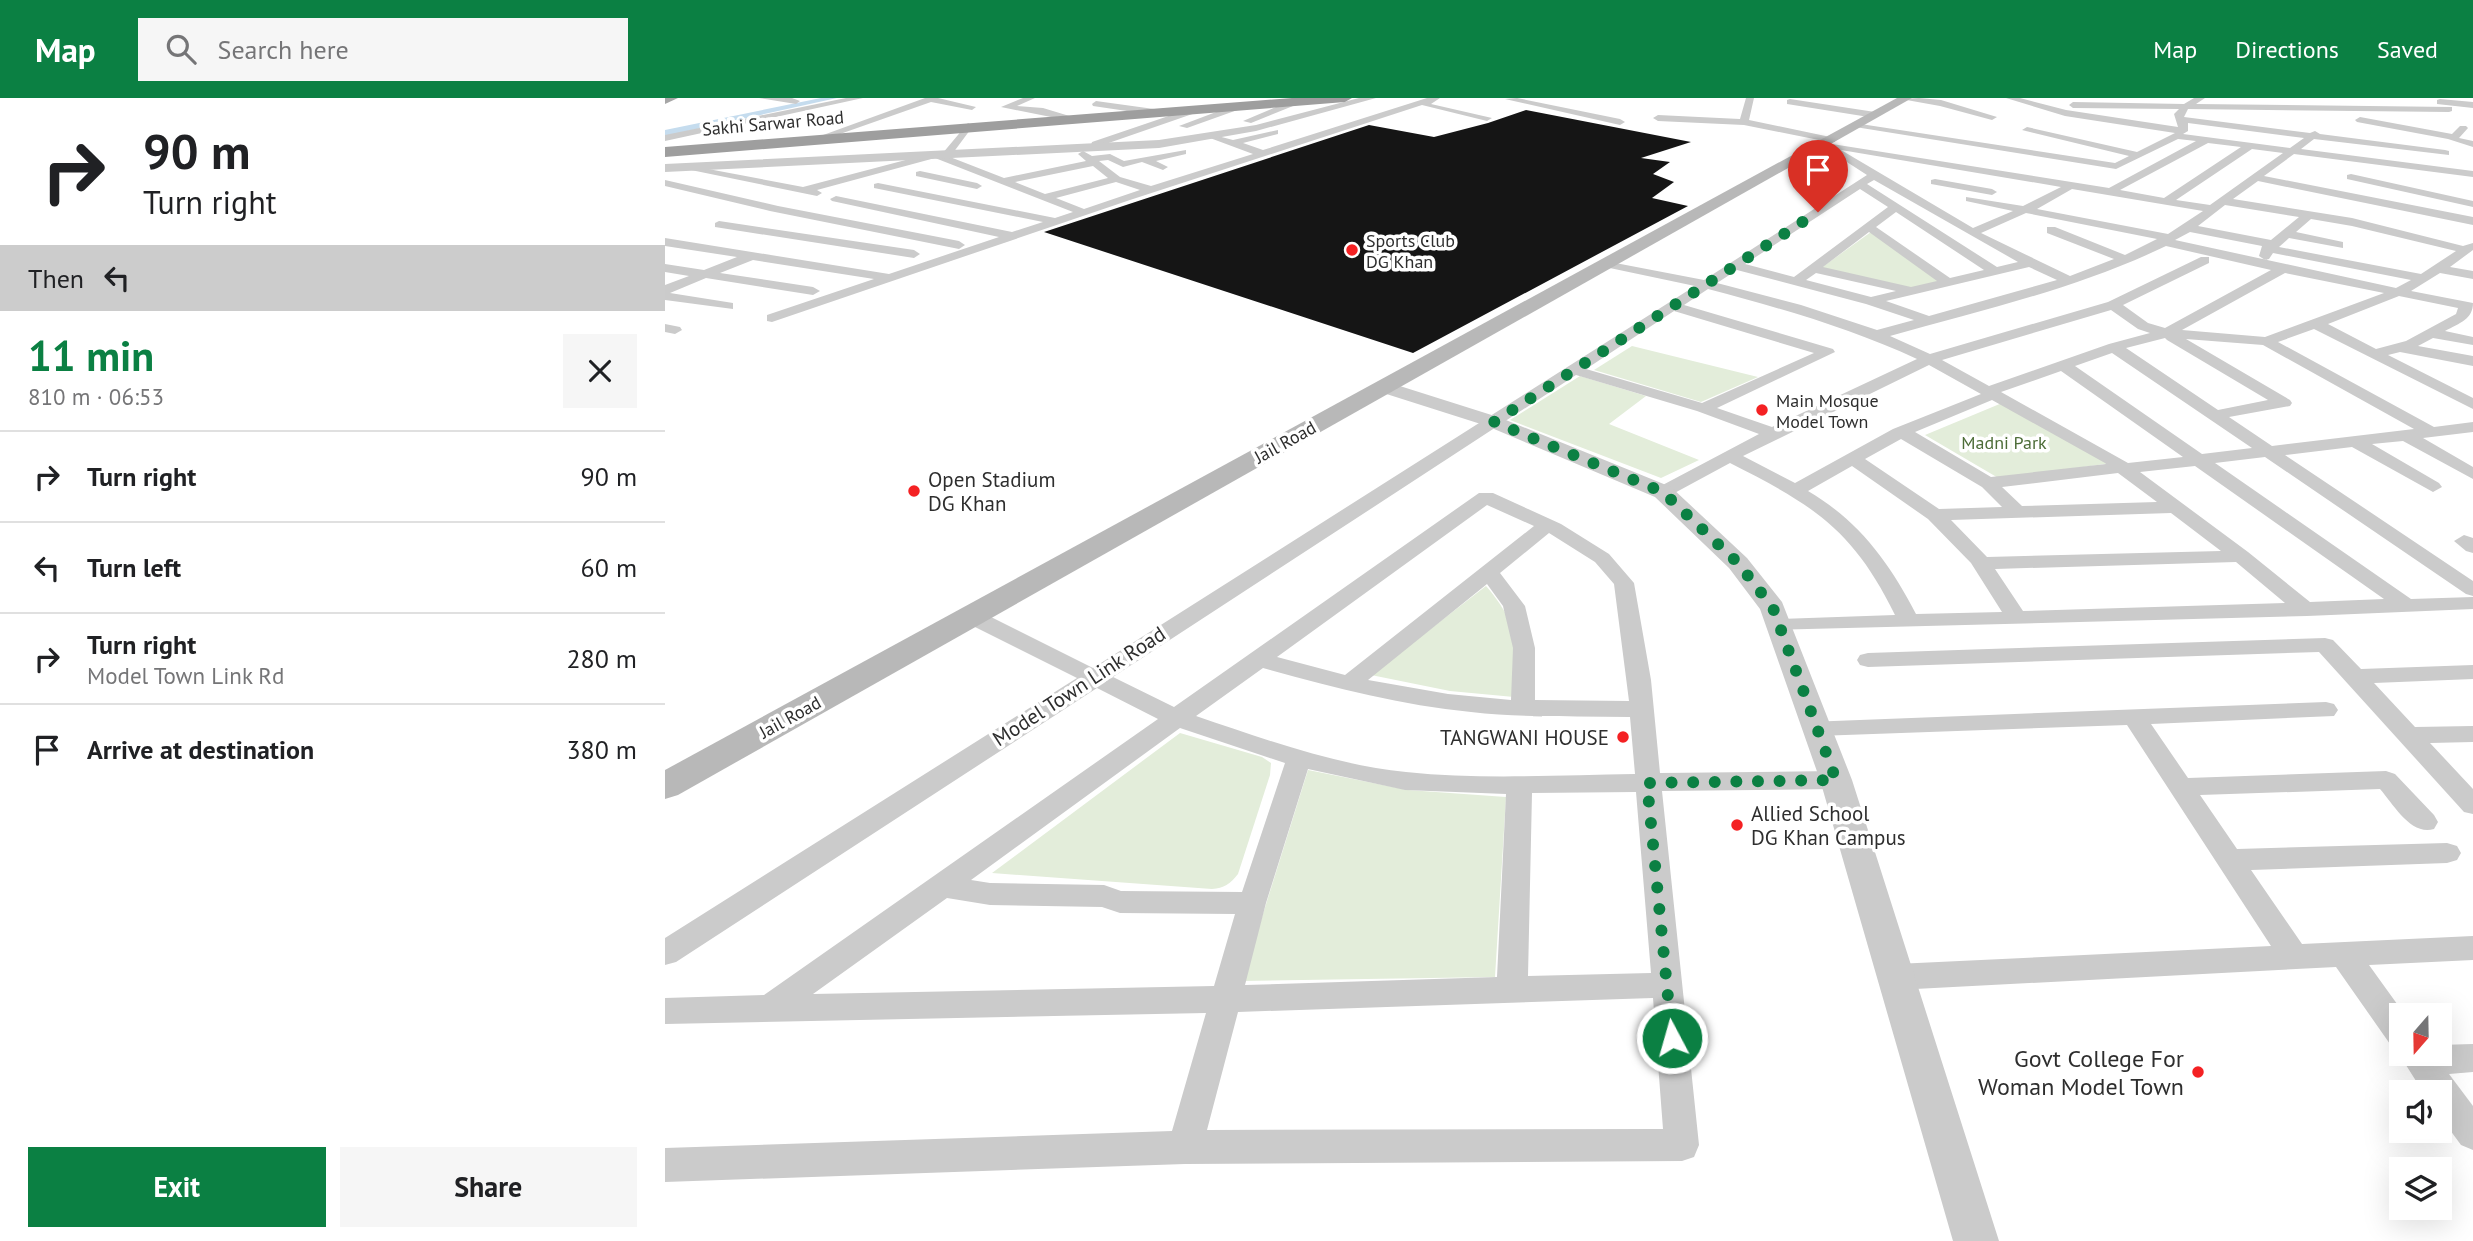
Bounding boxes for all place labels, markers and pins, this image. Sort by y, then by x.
pin [1788,140,1848,212]
place label: Sports Club DG Khan [1366,229,1455,273]
marker: Sports Club DG Khan [1344,242,1360,258]
place label: Main Mosque Model Town [1776,389,1879,433]
marker: Main Mosque Model Town [1754,402,1770,418]
place label: Open Stadium DG Khan [928,466,1055,517]
marker: Open Stadium DG Khan [906,483,922,499]
place label: TANGWANI HOUSE [1440,724,1609,751]
marker: TANGWANI HOUSE [1615,729,1631,745]
place label: Allied School DG Khan Campus [1751,800,1906,851]
marker: Allied School DG Khan Campus [1729,817,1745,833]
place label: Govt College For Woman Model Town [1978,1043,2184,1102]
marker: Govt College For Woman Model Town [2190,1064,2206,1080]

